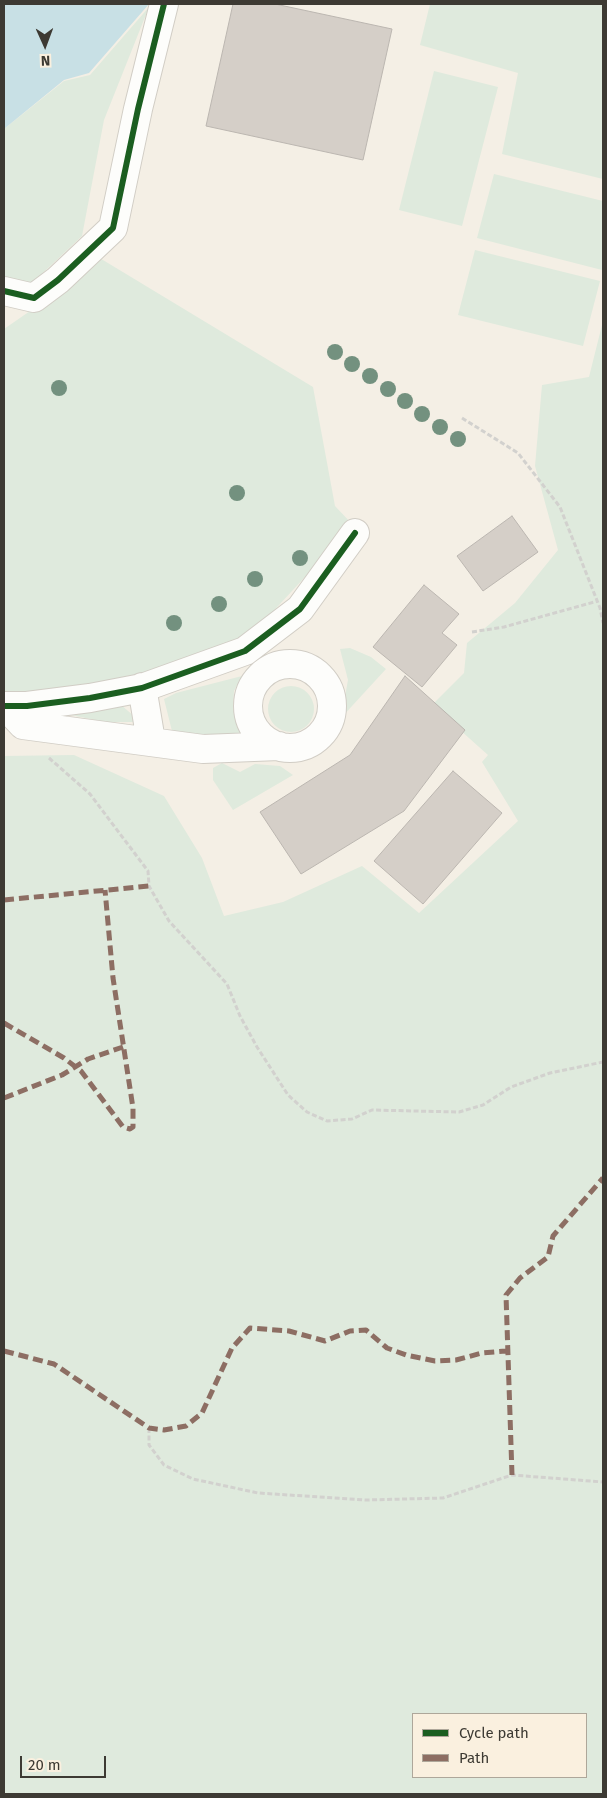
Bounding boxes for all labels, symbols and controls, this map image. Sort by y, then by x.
north arrow [20,20,70,70]
text: N [41,52,50,69]
legend [412,1713,587,1778]
text: Cycle path [459,1724,529,1742]
scale bar [22,1746,109,1778]
text: Path [459,1749,489,1767]
text: 20 m [28,1756,61,1774]

